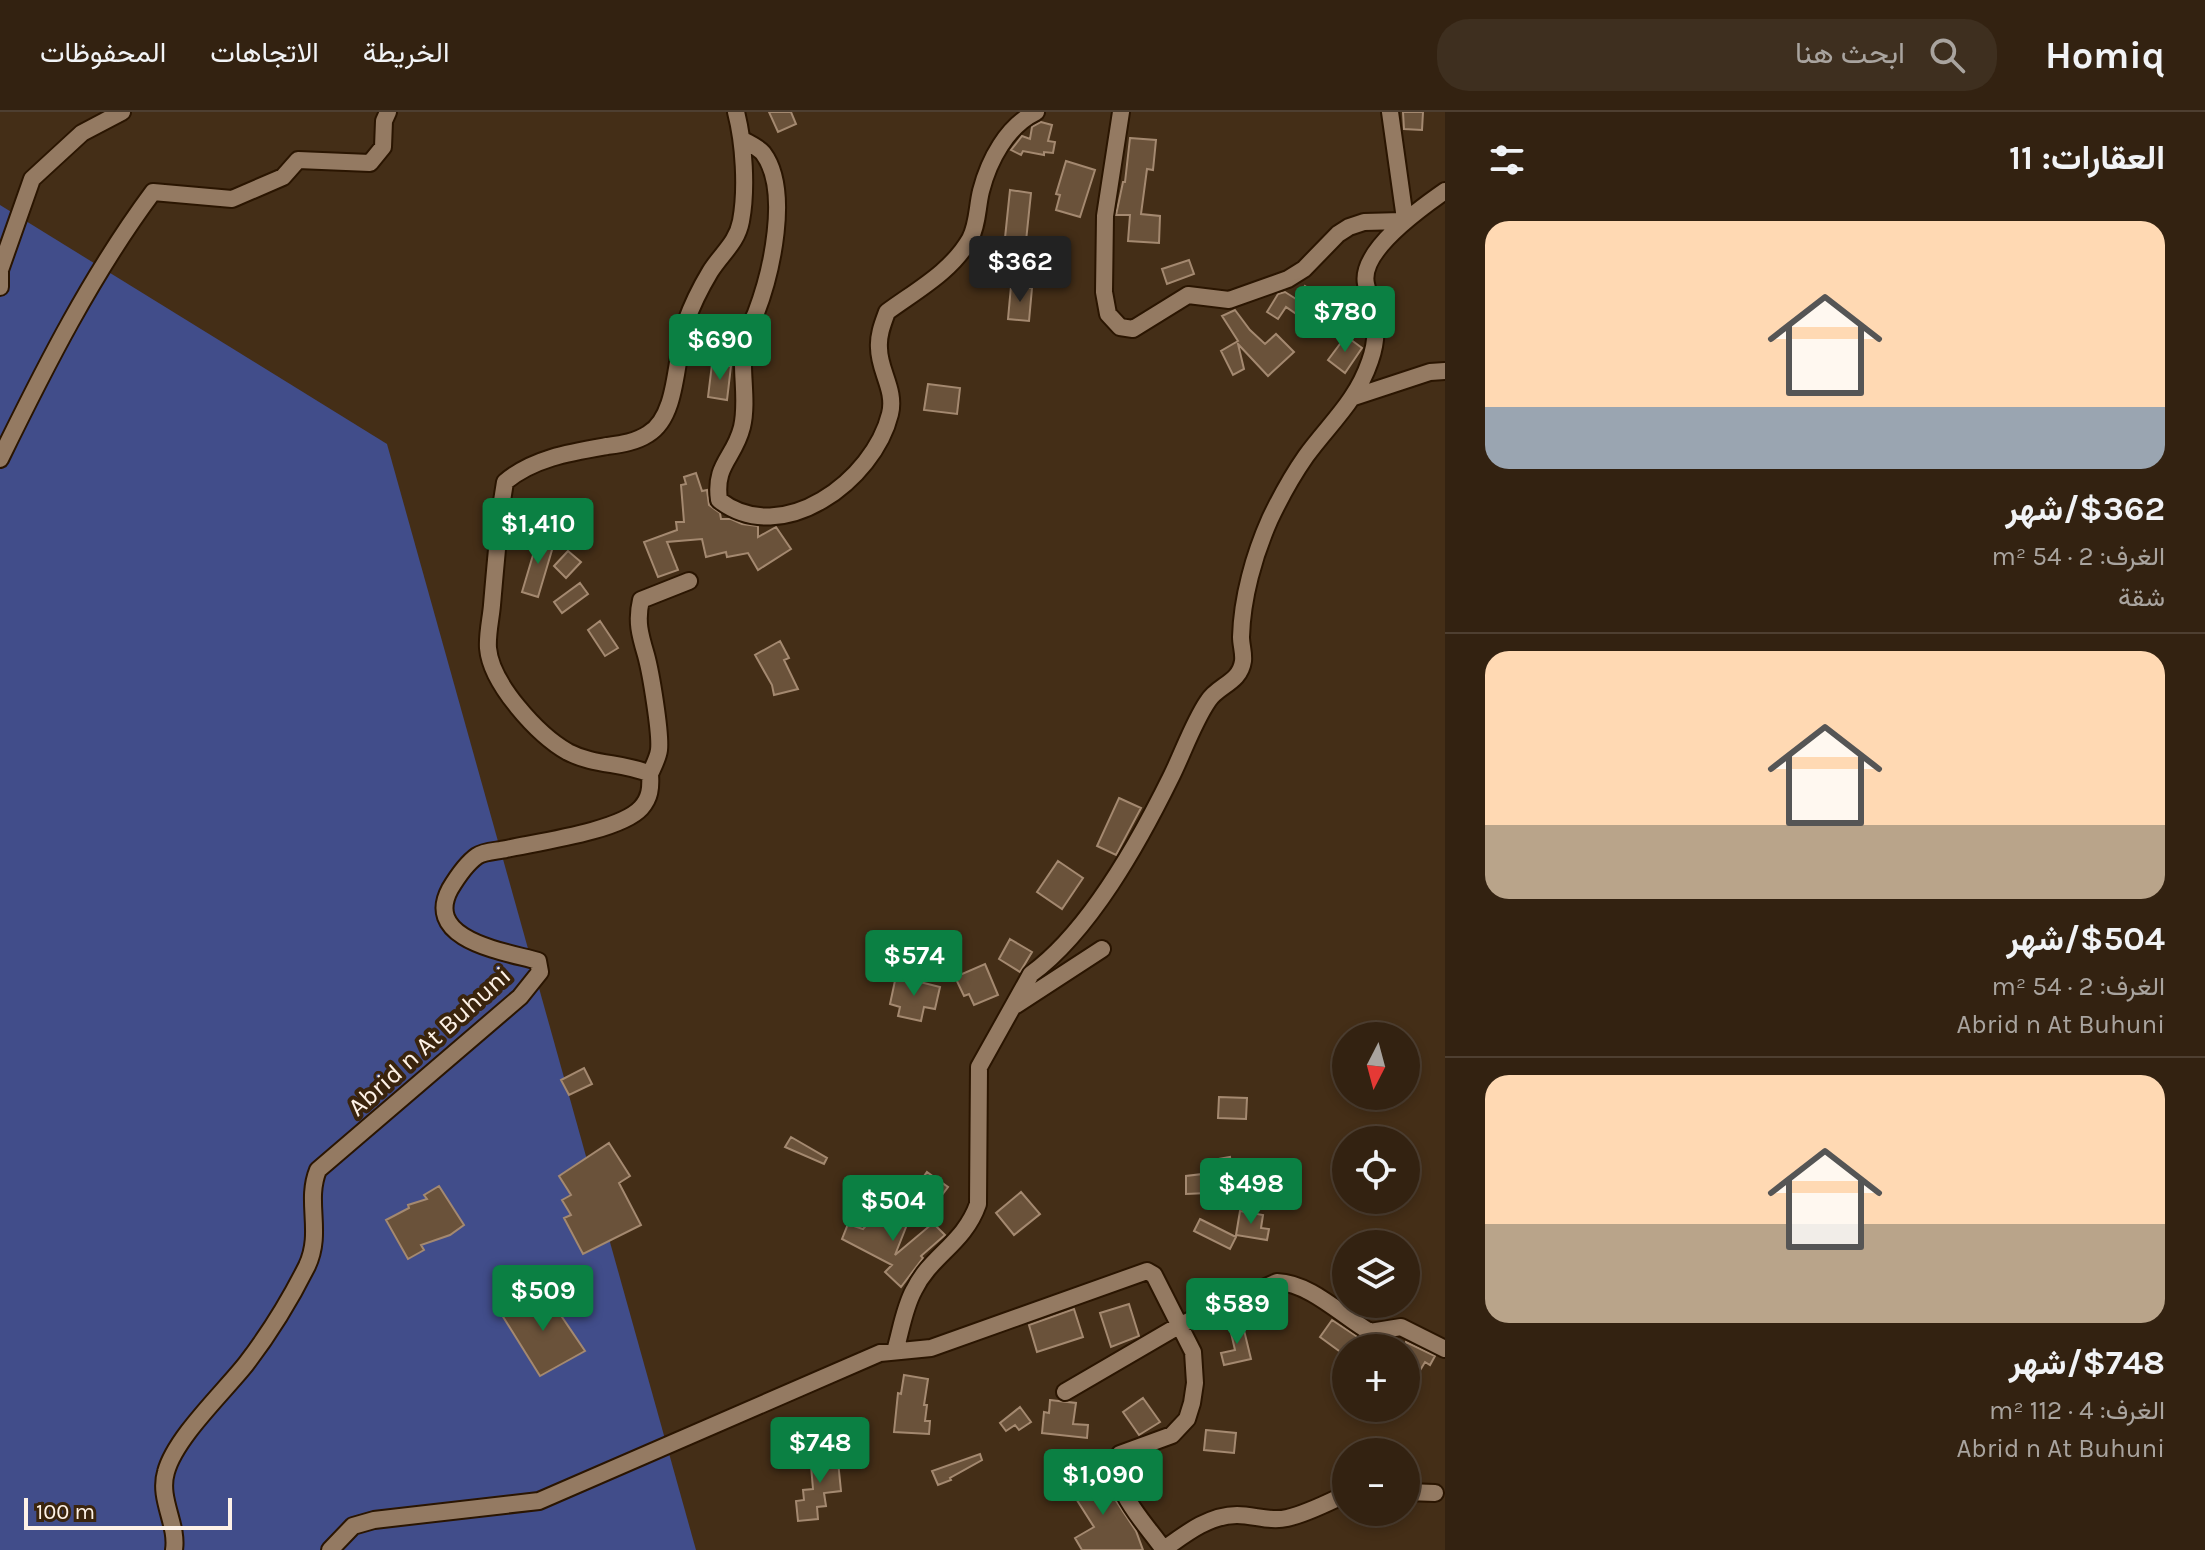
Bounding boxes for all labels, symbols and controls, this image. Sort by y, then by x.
search box [1437,19,1997,91]
icon: search [1925,33,1969,77]
text: Homiq [2045,33,2165,78]
text: ابحث هنا [1795,35,1905,71]
text: المحفوظات [40,36,166,69]
text: الاتجاهات [210,36,319,69]
text: الخريطة [363,36,449,69]
icon: filters [1485,138,1529,182]
text: العقارات: 11 [2009,138,2165,178]
pin: $362 [973,236,1067,304]
text: $362 [987,246,1053,277]
icon: home [1753,273,1897,417]
pin: $780 [1298,286,1392,354]
text: $780 [1313,296,1377,327]
pin: $690 [673,314,767,382]
text: $690 [687,324,753,355]
text: $362/شهر [2006,489,2165,529]
pin: $1,410 [473,498,603,566]
text: $1,410 [501,508,575,539]
text: الغرف: 2 · 54 m² [1991,541,2165,572]
text: شقة [2118,582,2165,613]
icon: home [1753,703,1897,847]
text: $504/شهر [2006,919,2165,959]
pin: $574 [867,930,961,998]
text: $574 [883,940,945,971]
street label: Abrid n At Buhuni [341,960,517,1123]
text: الغرف: 2 · 54 m² [1991,971,2165,1002]
text: Abrid n At Buhuni [1956,1009,2165,1040]
north arrow [1332,1022,1420,1110]
map controls [1332,1022,1420,1526]
button: locate [1332,1126,1420,1214]
icon: home [1753,1127,1897,1271]
pin: $498 [1204,1158,1298,1226]
text: $498 [1218,1168,1284,1199]
pin: $504 [846,1175,940,1243]
text: $504 [861,1185,925,1216]
button: layers [1332,1230,1420,1318]
pin: $509 [496,1265,590,1333]
text: $509 [510,1275,576,1306]
pin: $589 [1190,1278,1284,1346]
text: $589 [1204,1288,1270,1319]
button: + [1332,1334,1420,1422]
text: $748/شهر [2009,1343,2165,1383]
text: الغرف: 4 · 112 m² [1989,1395,2165,1426]
pin: $748 [773,1417,867,1485]
text: $748 [788,1427,852,1458]
text: Abrid n At Buhuni [1956,1433,2165,1464]
button: − [1332,1438,1420,1526]
pin: $1,090 [1038,1449,1168,1517]
text: $1,090 [1062,1459,1144,1490]
scale bar [24,1494,232,1530]
text: 100 m [36,1499,95,1525]

